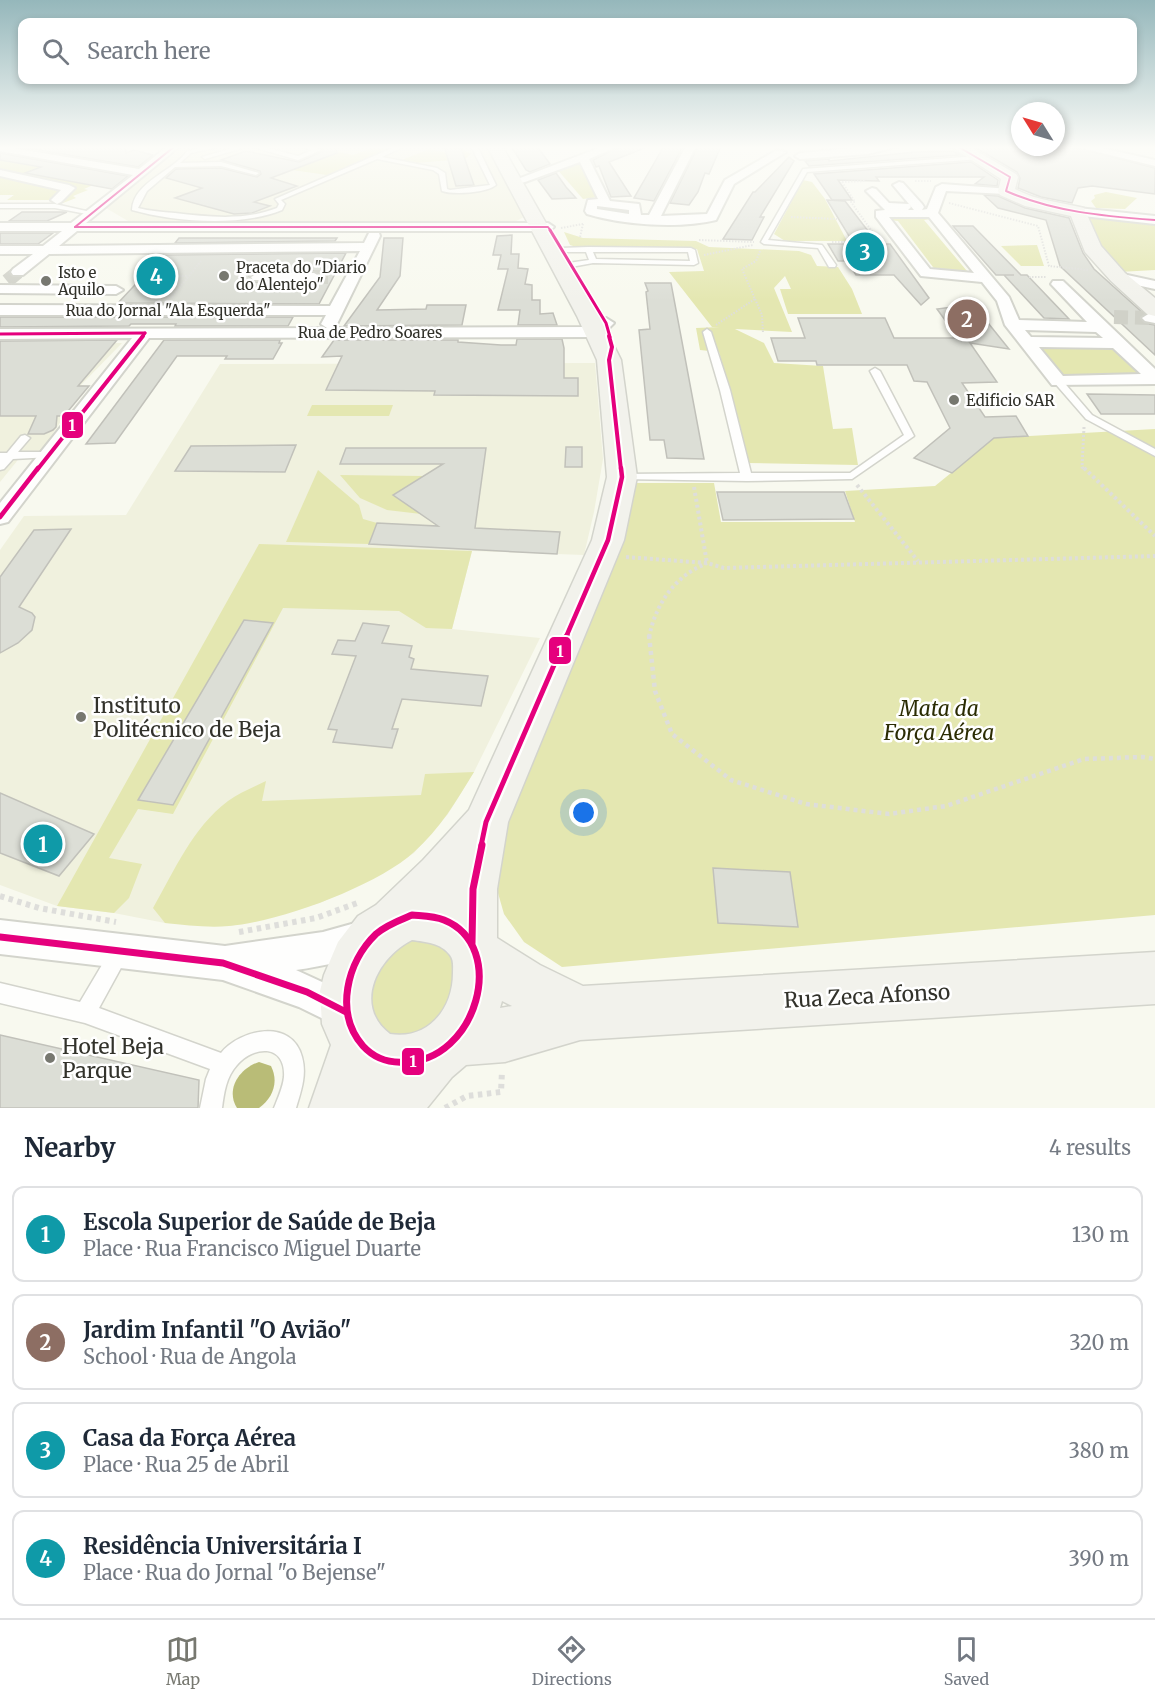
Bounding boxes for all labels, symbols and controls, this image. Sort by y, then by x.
search box [18,18,1137,84]
icon: search [39,35,72,68]
text: Search here [87,37,210,65]
north arrow [1011,102,1065,156]
pin: 3 [846,230,884,274]
pin: 4 [136,254,176,298]
place label: Praceta do "Diario do Alentejo" [236,258,366,294]
place label: Isto e Aquilo [57,263,105,299]
marker: Praceta do "Diario do Alentejo" [217,269,231,283]
marker: Isto e Aquilo [39,274,53,288]
pin: 2 [948,296,986,342]
street label: Rua do Jornal "Ala Esquerda" [65,301,271,320]
street label: Rua de Pedro Soares [298,323,442,342]
place label: Edificio SAR [966,391,1055,410]
marker: Edificio SAR [947,393,961,407]
line badge: 1 [61,411,84,439]
text: 1 [68,415,76,435]
line badge: 1 [548,636,572,665]
text: 1 [556,641,564,661]
place label: Instituto Politécnico de Beja [93,692,281,743]
park label: Mata da Força Aérea [883,695,994,746]
marker: Instituto Politécnico de Beja [74,710,88,724]
your location [569,798,598,827]
pin: 1 [24,822,63,866]
street label: Rua Zeca Afonso [783,978,951,1014]
place label: Hotel Beja Parque [62,1033,164,1084]
line badge: 1 [401,1047,425,1076]
marker: Hotel Beja Parque [43,1051,57,1065]
text: 1 [409,1051,417,1071]
text: Nearby [24,1131,116,1164]
text: 4 results [1049,1135,1131,1160]
text: Escola Superior de Saúde de Beja [83,1208,436,1236]
text: 1 [41,1222,50,1247]
text: 130 m [1072,1222,1129,1247]
text: Place · Rua Francisco Miguel Duarte [83,1236,421,1261]
text: Jardim Infantil "O Avião" [83,1316,351,1344]
text: 2 [40,1330,51,1355]
text: 320 m [1069,1330,1129,1355]
text: School · Rua de Angola [83,1344,296,1369]
text: Casa da Força Aérea [83,1424,296,1452]
text: 3 [40,1438,51,1463]
text: 380 m [1068,1438,1129,1463]
text: Place · Rua 25 de Abril [83,1452,289,1477]
text: Residência Universitária I [83,1532,362,1560]
text: 4 [39,1546,52,1571]
text: 390 m [1069,1546,1129,1571]
text: Place · Rua do Jornal "o Bejense" [83,1560,386,1585]
tab: Map [166,1633,200,1689]
tab: Directions [532,1633,612,1689]
tab: Saved [944,1633,989,1689]

